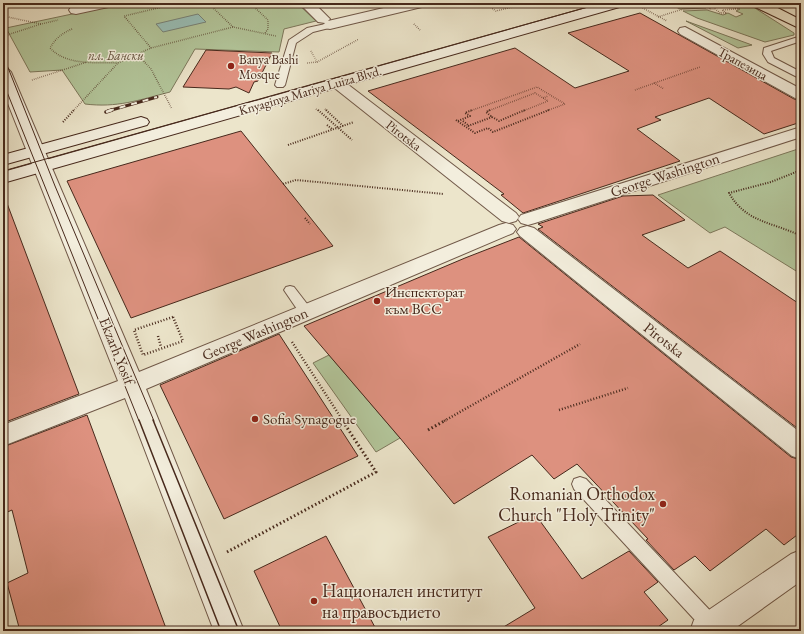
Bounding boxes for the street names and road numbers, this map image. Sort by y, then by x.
street label: Трапезица [715,43,771,84]
street label: Knyaginya Mariya Luiza Blvd. [237,62,384,119]
street label: Pirotska [382,116,426,155]
street label: George Washington [608,148,722,201]
street label: George Washington [199,303,311,364]
street label: Ekzarh Yosif [95,314,140,389]
street label: Pirotska [640,318,689,362]

